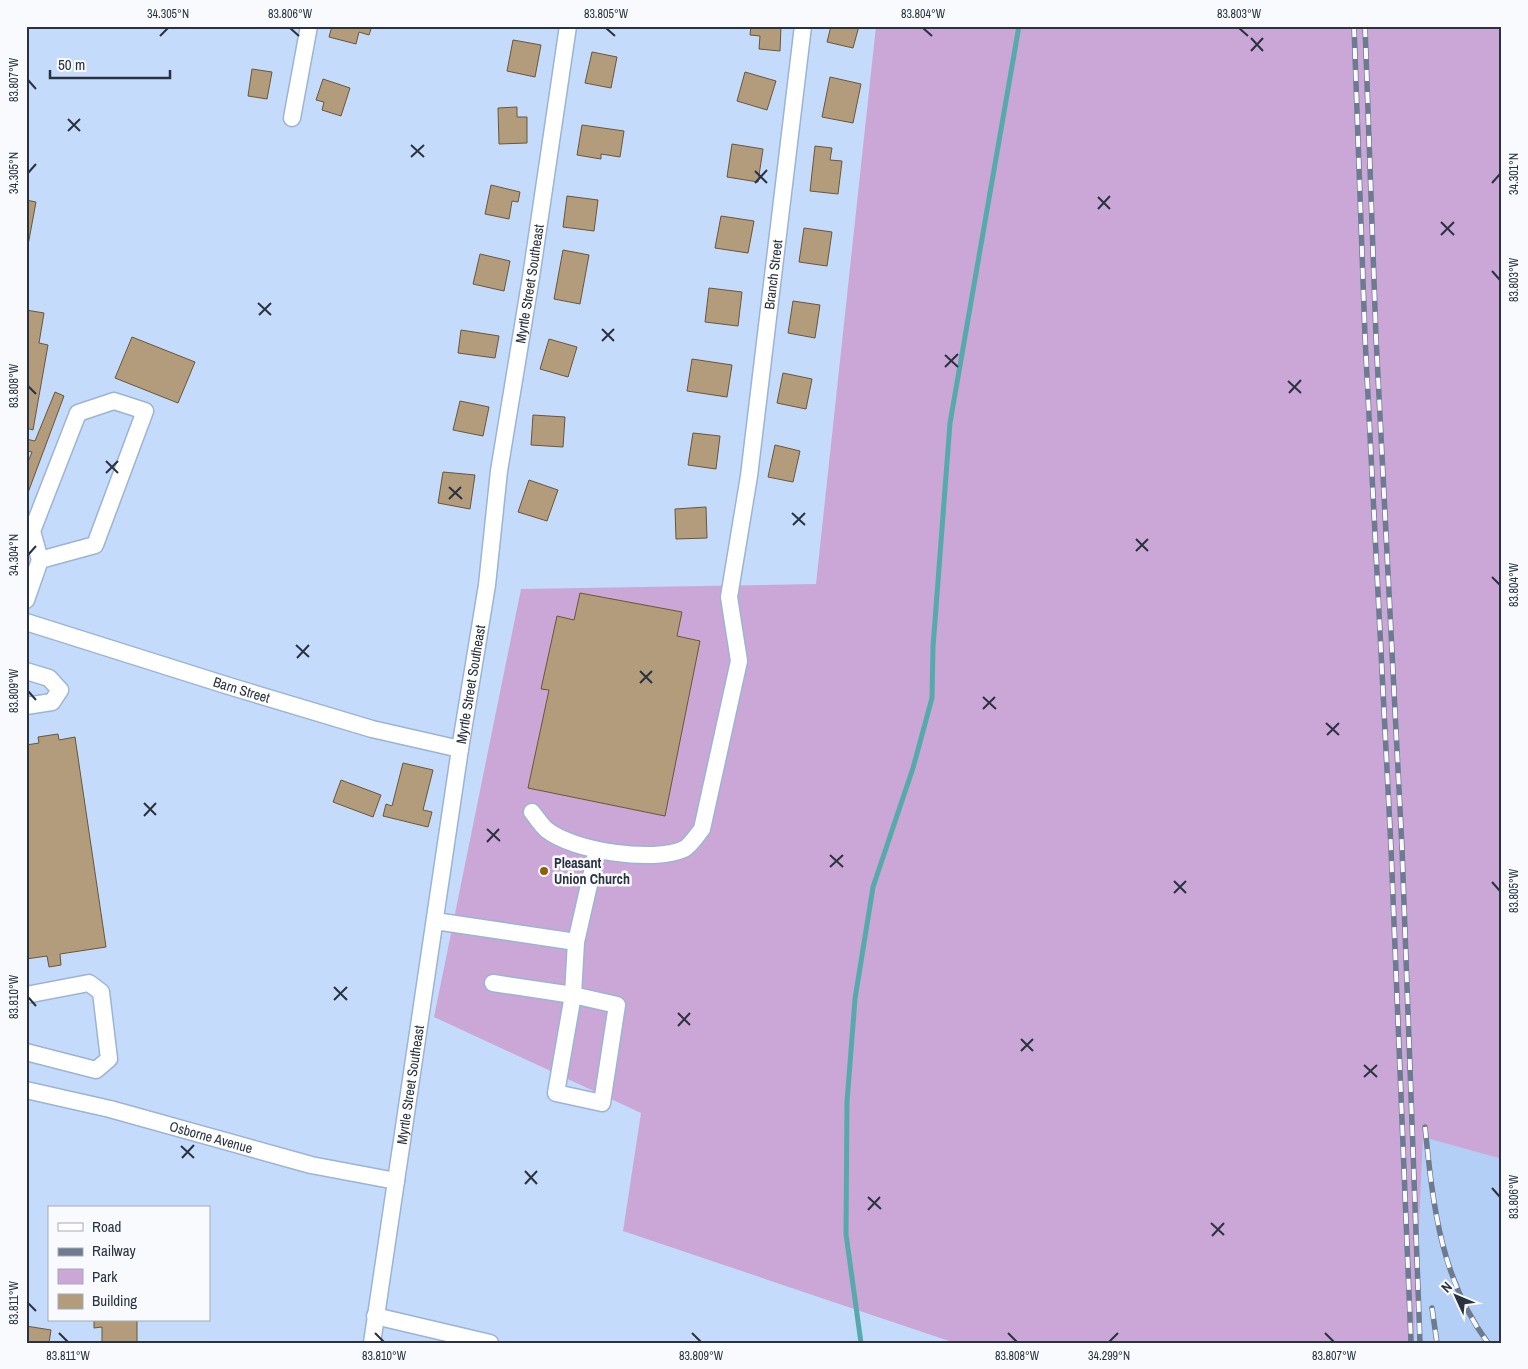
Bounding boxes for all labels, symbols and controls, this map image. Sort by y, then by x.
text: 34.305°N [147,6,189,22]
text: 83.806°W [268,6,313,22]
text: 83.805°W [584,6,629,22]
text: 83.804°W [901,6,946,22]
text: 83.803°W [1217,6,1262,22]
scale bar [50,48,170,80]
text: 50 m [58,54,85,75]
text: 83.807°W [6,57,22,102]
text: 34.305°N [6,152,22,194]
text: 34.301°N [1506,153,1522,195]
street label: Myrtle Street Southeast [511,223,548,345]
street label: Branch Street [760,239,786,311]
text: 83.803°W [1506,257,1522,302]
text: 83.808°W [6,363,22,408]
text: 34.304°N [6,534,22,576]
text: 83.804°W [1506,562,1522,607]
street label: Myrtle Street Southeast [452,624,489,745]
text: 83.809°W [6,668,22,713]
street label: Barn Street [211,673,272,707]
place label: Pleasant Union Church [554,854,630,888]
marker: Pleasant Union Church [538,865,550,877]
text: 83.805°W [1506,868,1522,913]
text: 83.810°W [6,974,22,1019]
street label: Myrtle Street Southeast [393,1024,428,1146]
street label: Osborne Avenue [167,1117,255,1157]
text: 83.806°W [1506,1174,1522,1219]
legend [48,1206,210,1322]
text: Road [92,1216,121,1237]
text: Railway [92,1240,137,1261]
text: Park [92,1266,118,1287]
north arrow [1430,1272,1480,1322]
text: N [1437,1278,1456,1296]
text: 83.811°W [6,1281,22,1325]
text: Building [92,1290,137,1311]
text: 83.811°W [46,1348,90,1364]
text: 83.810°W [362,1348,407,1364]
text: 83.809°W [679,1348,724,1364]
text: 83.808°W [995,1348,1040,1364]
text: 34.299°N [1088,1348,1130,1364]
text: 83.807°W [1312,1348,1357,1364]

